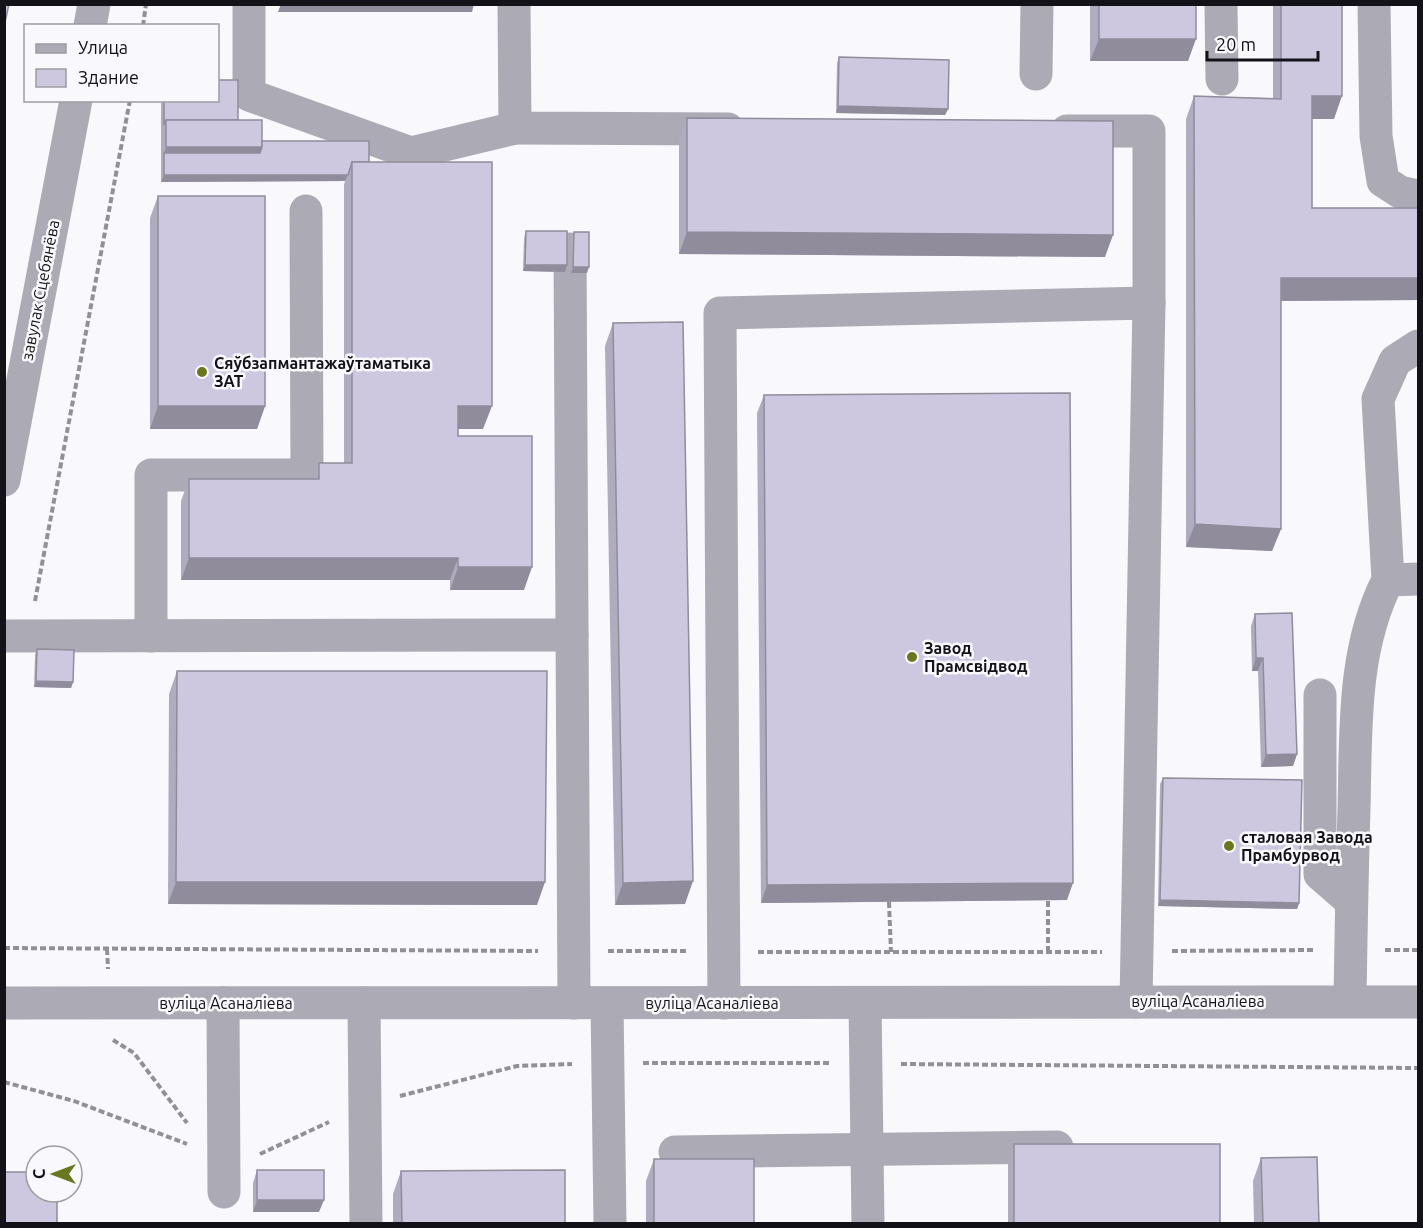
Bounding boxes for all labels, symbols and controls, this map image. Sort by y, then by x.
legend [24,24,219,102]
scale bar [1207,24,1318,62]
text: 20 m [1216,34,1256,54]
text: Улица [78,37,128,57]
text: Здание [78,67,139,87]
street label: завулак Сцебянёва [18,218,62,362]
place label: Сяўбзапмантажаўтаматыка ЗАТ [214,354,431,390]
marker: Сяўбзапмантажаўтаматыка ЗАТ [195,365,209,379]
place label: Завод Прамсвідвод [924,639,1028,675]
marker: Завод Прамсвідвод [905,650,919,664]
place label: сталовая Завода Прамбурвод [1241,828,1373,864]
marker: сталовая Завода Прамбурвод [1222,839,1236,853]
street label: вуліца Асаналіева [1131,992,1265,1010]
street label: вуліца Асаналіева [159,994,293,1012]
street label: вуліца Асаналіева [645,994,779,1012]
north arrow [24,1144,84,1204]
text: С [30,1169,48,1179]

